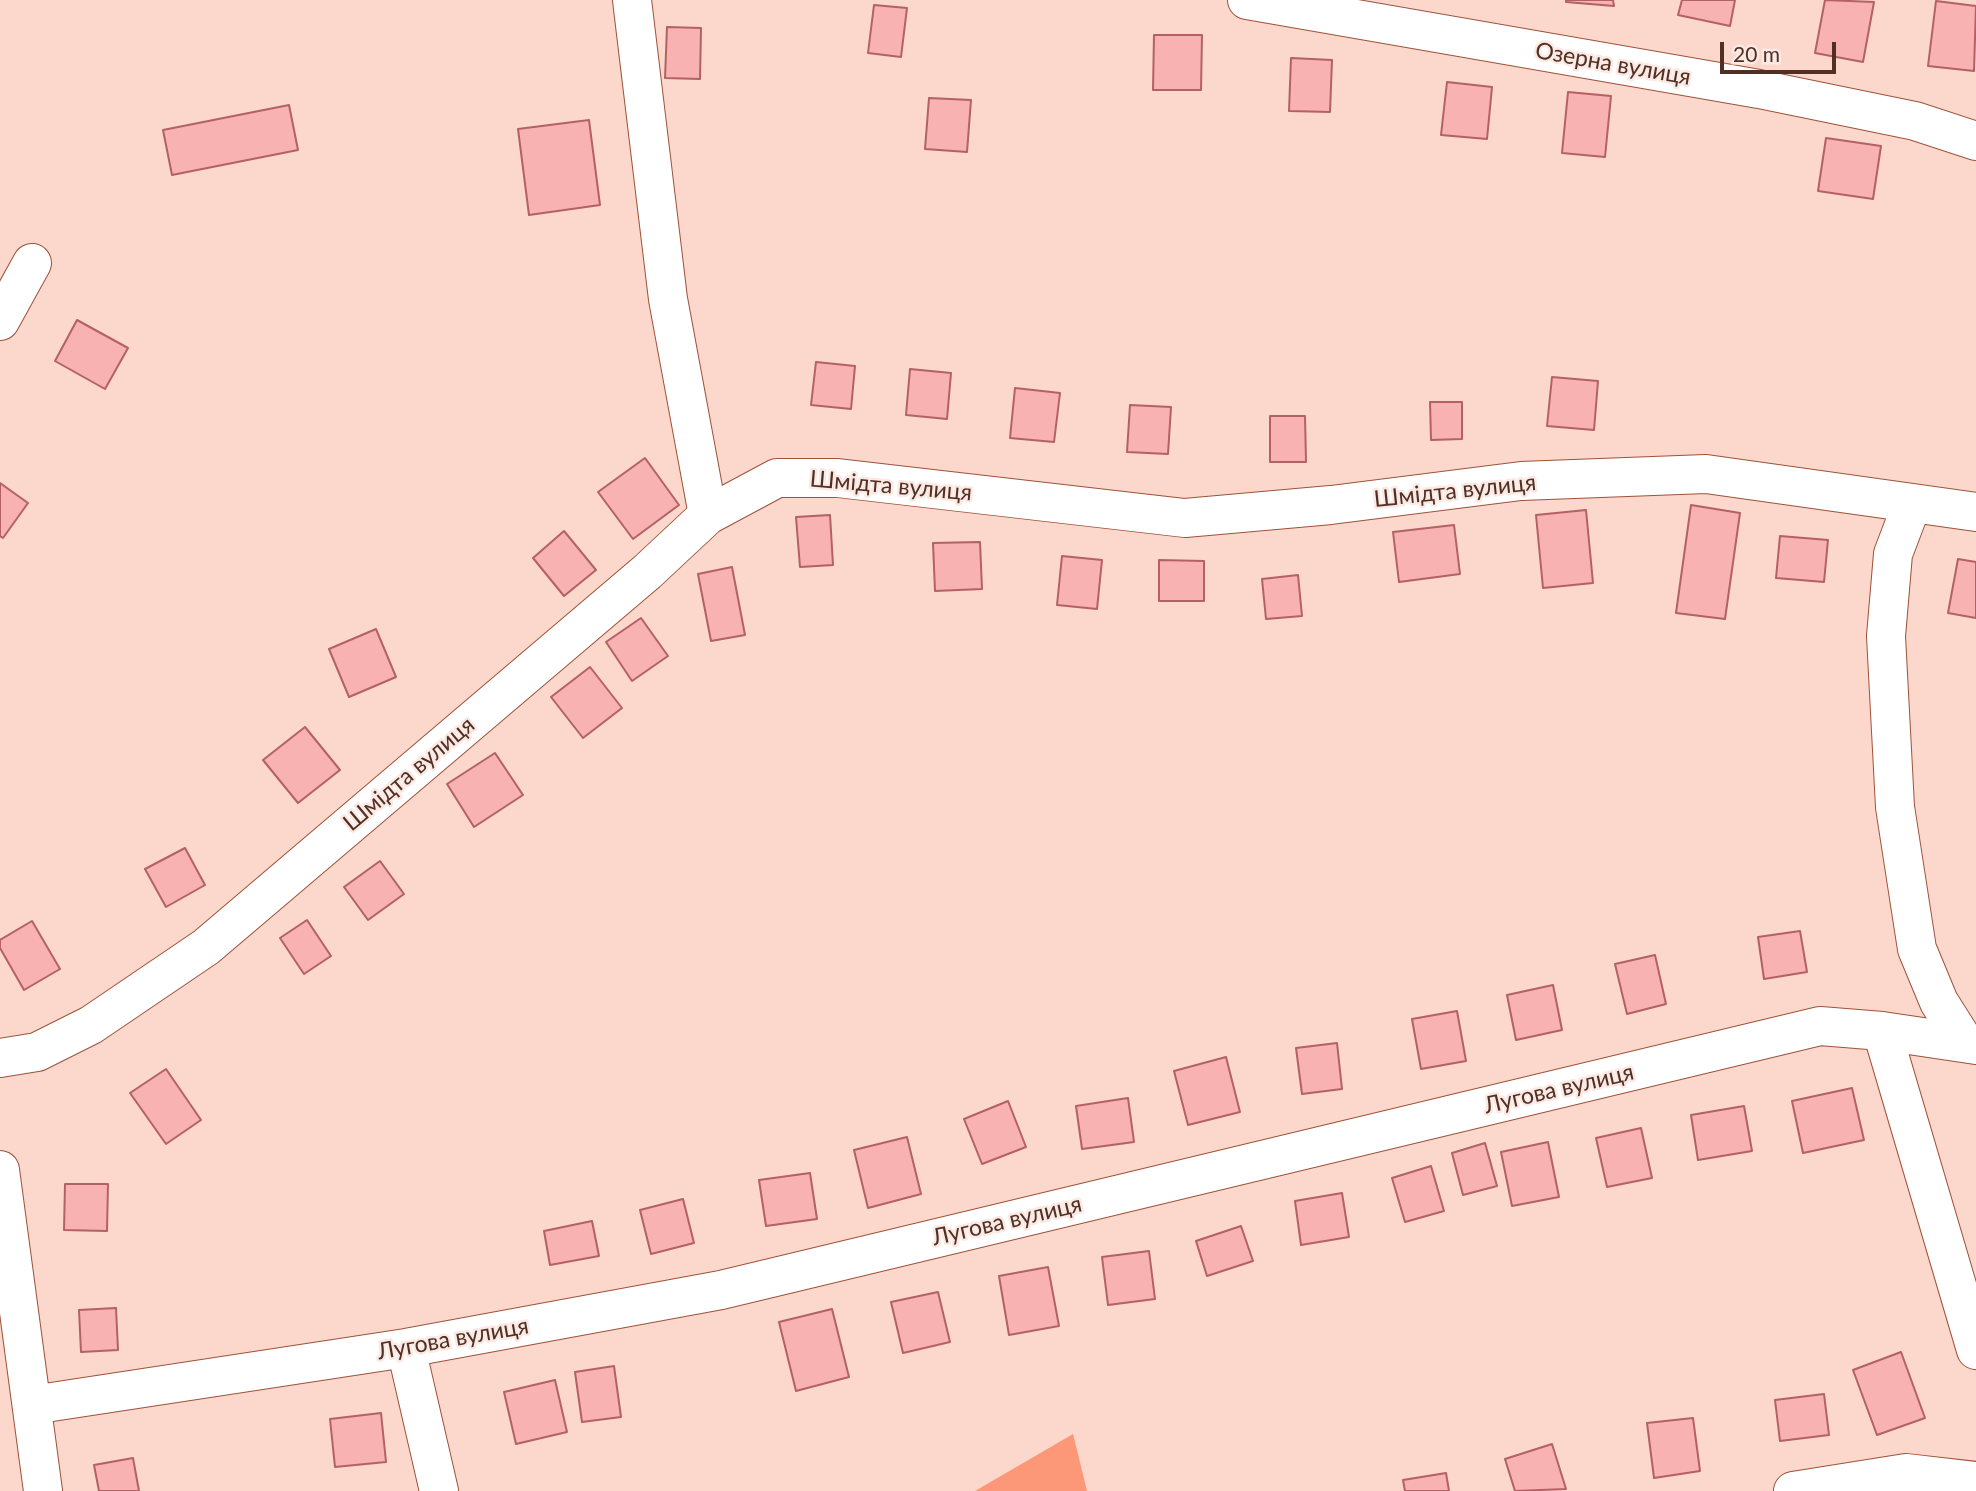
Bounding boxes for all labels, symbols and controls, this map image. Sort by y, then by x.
scale bar [1724,28,1840,72]
street label: Озерна вулиця [1533,37,1693,91]
text: 20 m [1733,41,1780,66]
street label: Шмідта вулиця [809,465,973,507]
street label: Шмідта вулиця [1373,469,1537,513]
street label: Шмідта вулиця [338,711,480,837]
street label: Лугова вулиця [1481,1058,1637,1120]
street label: Лугова вулиця [929,1190,1085,1252]
street label: Лугова вулиця [375,1312,531,1366]

